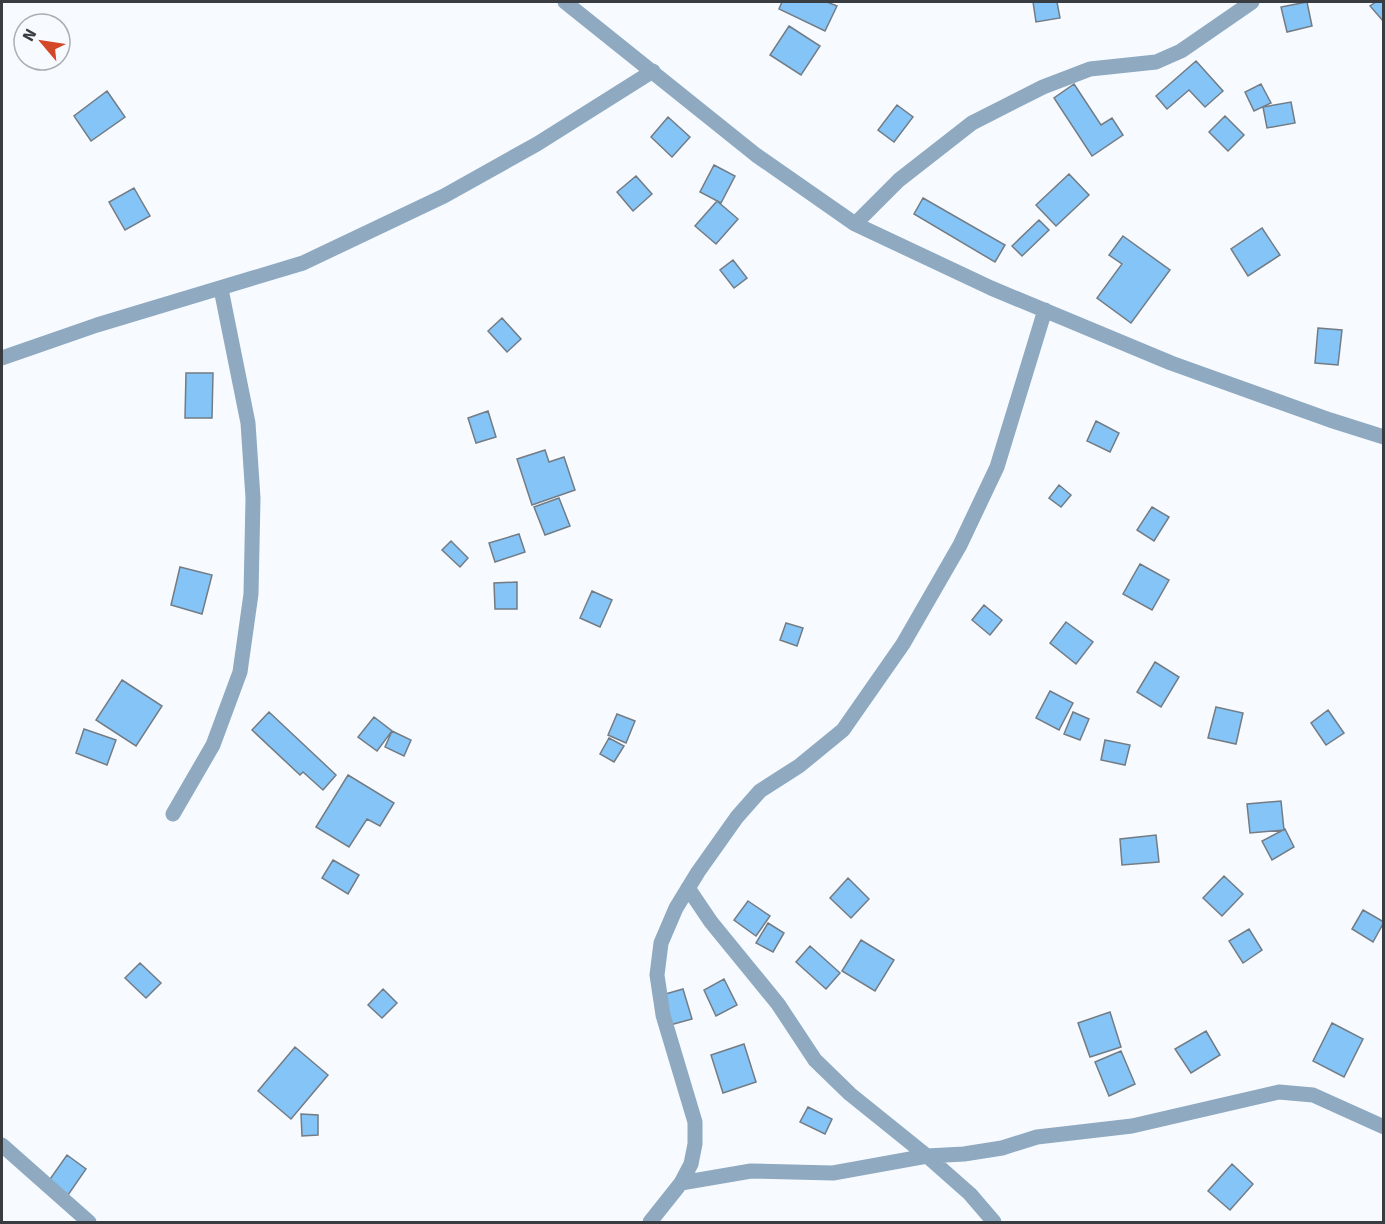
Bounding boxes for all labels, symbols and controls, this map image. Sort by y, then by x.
north arrow [12,12,72,72]
text: N [18,25,41,45]

